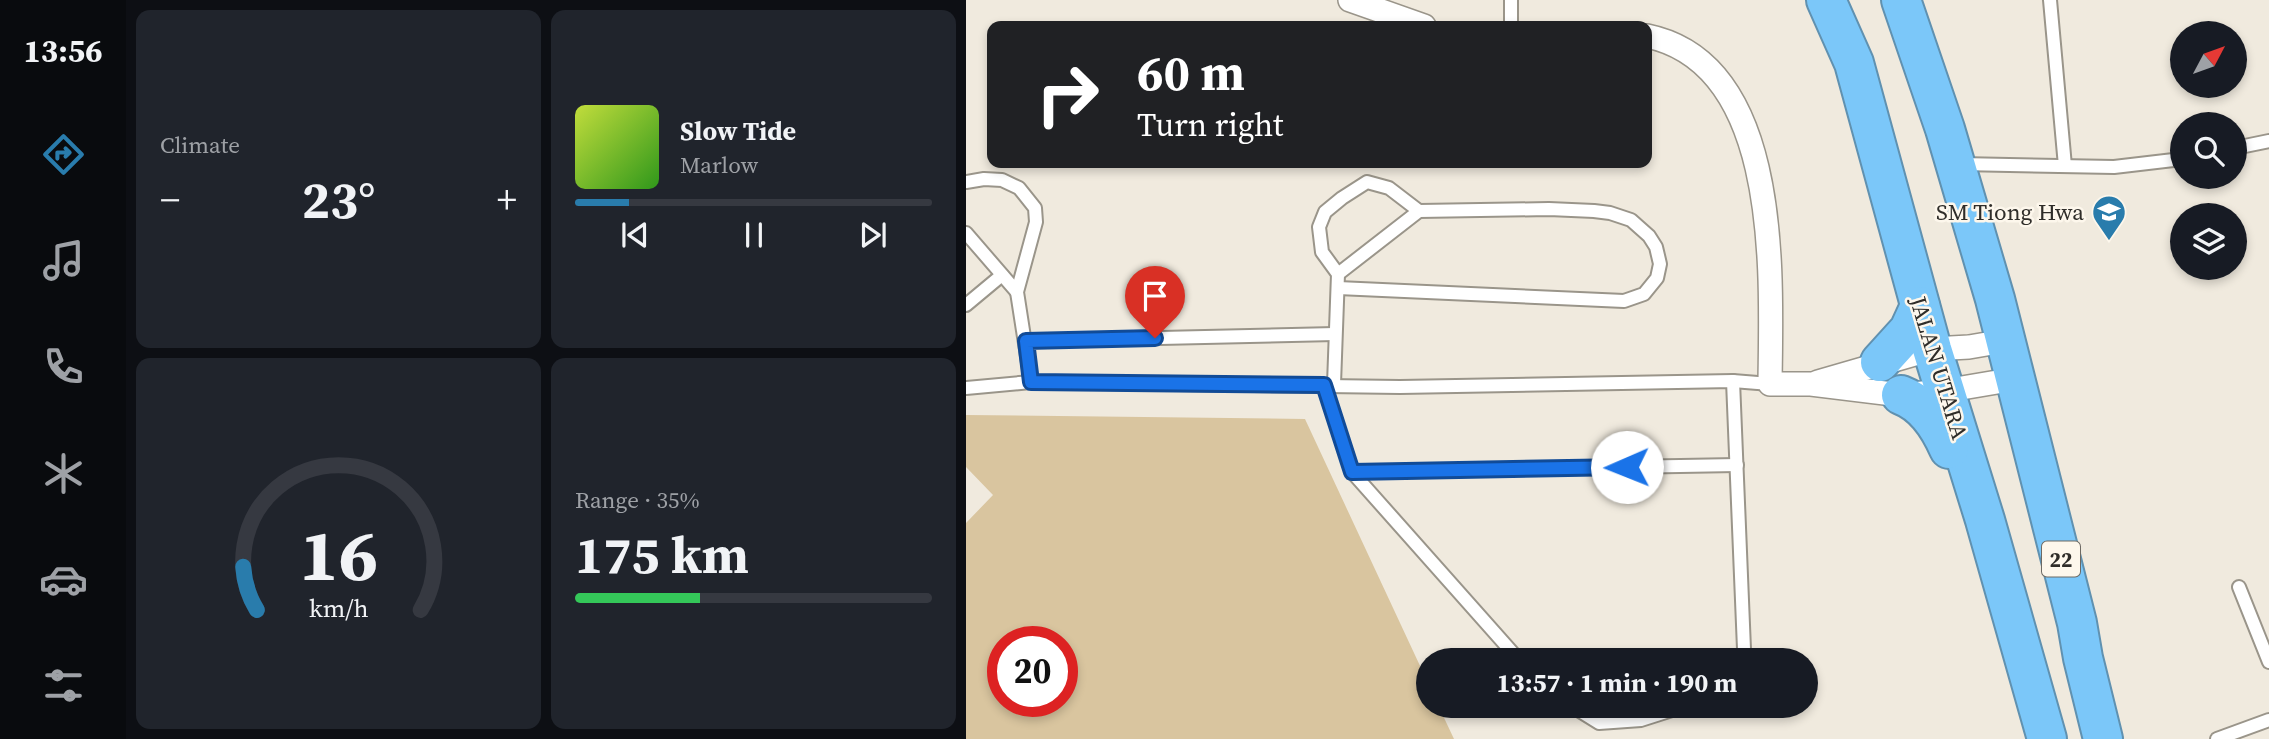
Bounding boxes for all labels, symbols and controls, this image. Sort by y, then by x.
north arrow [2170,21,2247,98]
map controls [2170,21,2247,280]
text: 13:56 [24,29,102,73]
text: 60 m [1137,39,1245,106]
icon: right [1022,49,1113,140]
text: Turn right [1137,103,1283,147]
button: search [2170,112,2247,189]
text: Slow Tide [680,113,796,149]
text: Climate [160,129,240,161]
icon: directions [39,130,88,179]
text: Marlow [680,149,758,181]
text: 23° [302,164,375,235]
text: − [160,174,180,226]
text: + [497,174,517,226]
school or university icon: SM Tiong Hwa [2090,193,2128,242]
place label: SM Tiong Hwa [1936,196,2084,228]
button: layers [2170,203,2247,280]
icon: previous [616,216,654,254]
icon: pause [735,216,773,254]
icon: next [854,216,892,254]
icon: music [39,236,88,285]
pin [1125,266,1185,338]
icon: arrive [1136,277,1174,315]
street label: JALAN UTARA [1902,292,1976,444]
icon: phone [39,342,88,391]
position arrow [1590,430,1664,504]
icon: climate [39,449,88,498]
text: Range · 35% [575,484,700,516]
text: 16 [299,505,378,604]
text: 175 km [575,519,749,590]
road number: 22 [2042,542,2080,576]
icon: car [39,555,88,604]
text: km/h [309,590,368,624]
speed limit sign: 20 [987,626,1078,717]
icon: filters [39,661,88,710]
text: 13:57 · 1 min · 190 m [1497,665,1737,701]

